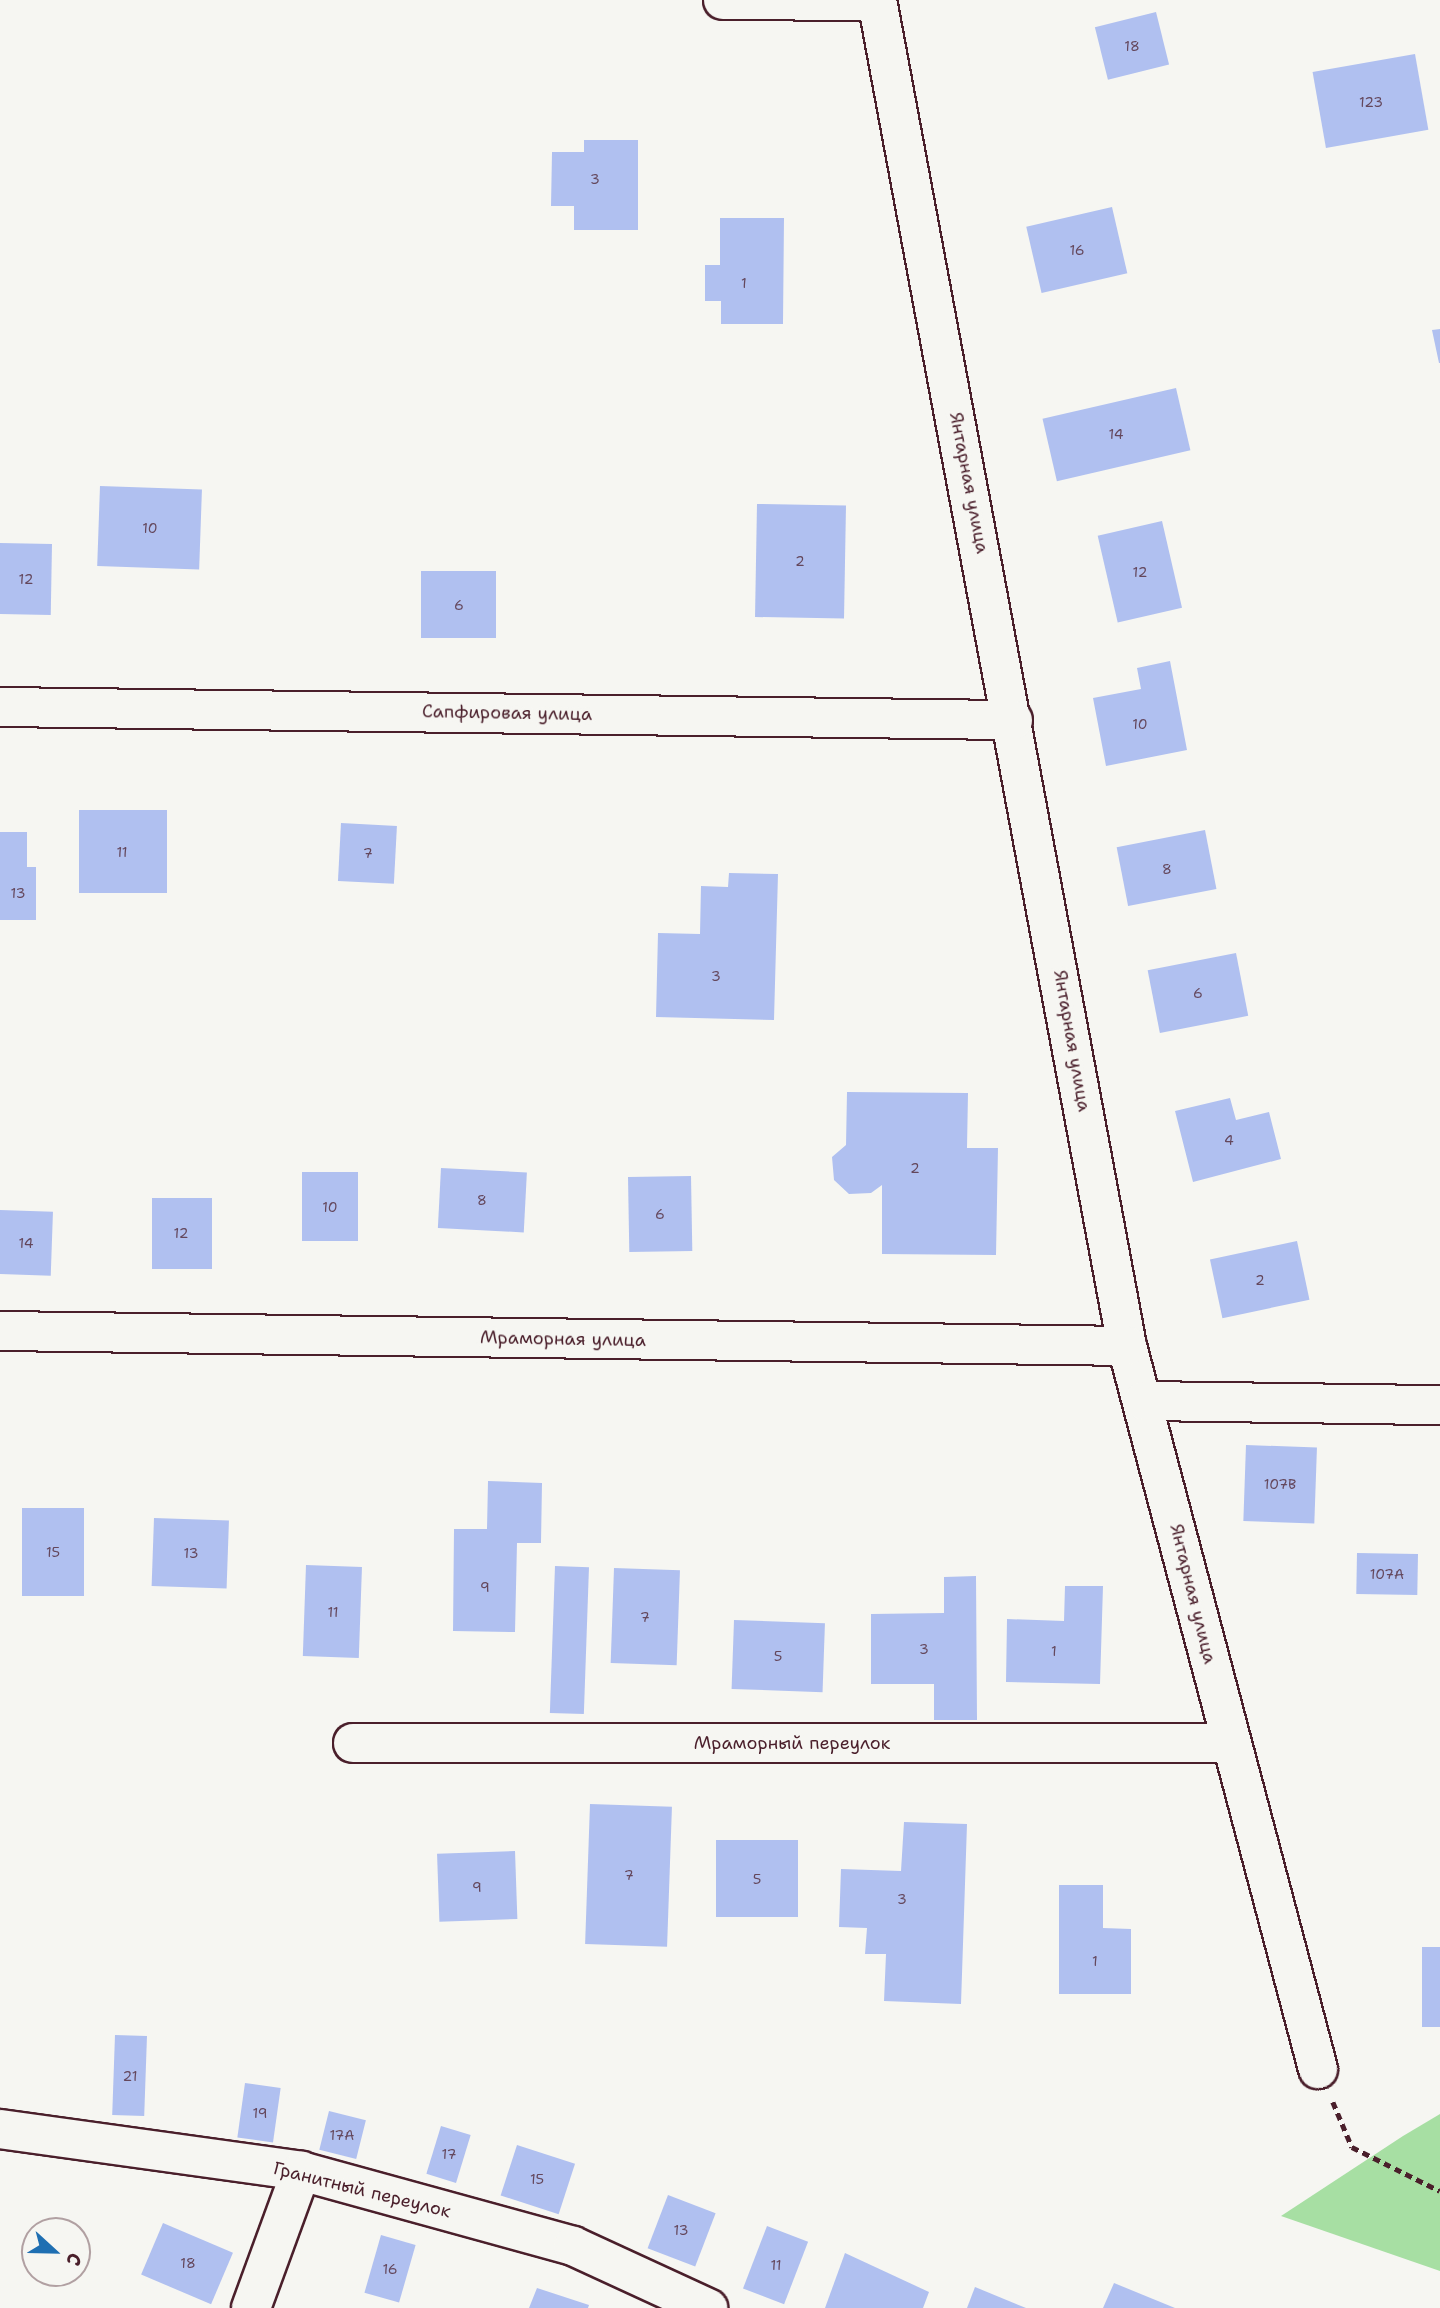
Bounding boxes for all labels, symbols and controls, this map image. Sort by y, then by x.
house number: 18 [1124,38,1140,54]
house number: 123 [1359,94,1383,110]
house number: 3 [590,171,600,187]
house number: 16 [1069,242,1085,258]
house number: 1 [741,275,747,291]
street label: Янтарная улица [945,411,993,555]
house number: 14 [1108,426,1124,442]
house number: 10 [142,520,158,536]
house number: 2 [795,553,805,569]
house number: 12 [1133,564,1147,580]
house number: 12 [19,571,33,587]
house number: 6 [454,597,464,613]
street label: Сапфировая улица [422,701,592,725]
house number: 10 [1132,716,1148,732]
house number: 11 [116,844,128,860]
house number: 7 [363,845,373,861]
house number: 8 [1162,861,1172,877]
house number: 13 [11,885,25,901]
house number: 3 [711,968,721,984]
street label: Янтарная улица [1049,969,1095,1113]
house number: 6 [1193,985,1203,1001]
house number: 4 [1224,1132,1234,1148]
house number: 2 [910,1160,920,1176]
house number: 8 [477,1192,487,1208]
house number: 10 [322,1199,338,1215]
house number: 6 [655,1206,665,1222]
house number: 12 [174,1225,188,1241]
house number: 14 [18,1235,34,1251]
house number: 2 [1255,1272,1265,1288]
street label: Мраморная улица [480,1327,646,1351]
house number: 107В [1264,1476,1296,1492]
street label: Янтарная улица [1165,1522,1221,1666]
house number: 15 [46,1544,60,1560]
house number: 13 [184,1545,198,1561]
house number: 107А [1370,1566,1404,1582]
house number: 9 [480,1579,490,1595]
house number: 11 [327,1604,339,1620]
house number: 7 [640,1609,650,1625]
house number: 3 [919,1641,929,1657]
house number: 1 [1051,1643,1057,1659]
house number: 5 [774,1648,782,1664]
street label: Мраморный переулок [694,1732,890,1754]
house number: 7 [624,1867,634,1883]
house number: 5 [753,1871,761,1887]
house number: 9 [472,1879,482,1895]
house number: 3 [897,1891,907,1907]
house number: 1 [1092,1953,1098,1969]
house number: 21 [123,2068,137,2084]
house number: 19 [252,2105,268,2121]
house number: 17А [329,2127,355,2143]
house number: 17 [442,2146,456,2162]
street label: Гранитный переулок [271,2158,453,2222]
house number: 15 [530,2171,544,2187]
north arrow [21,2217,91,2287]
house number: 13 [674,2222,688,2238]
text: С [60,2249,88,2269]
house number: 18 [180,2255,196,2271]
house number: 11 [770,2257,782,2273]
house number: 16 [382,2261,398,2277]

